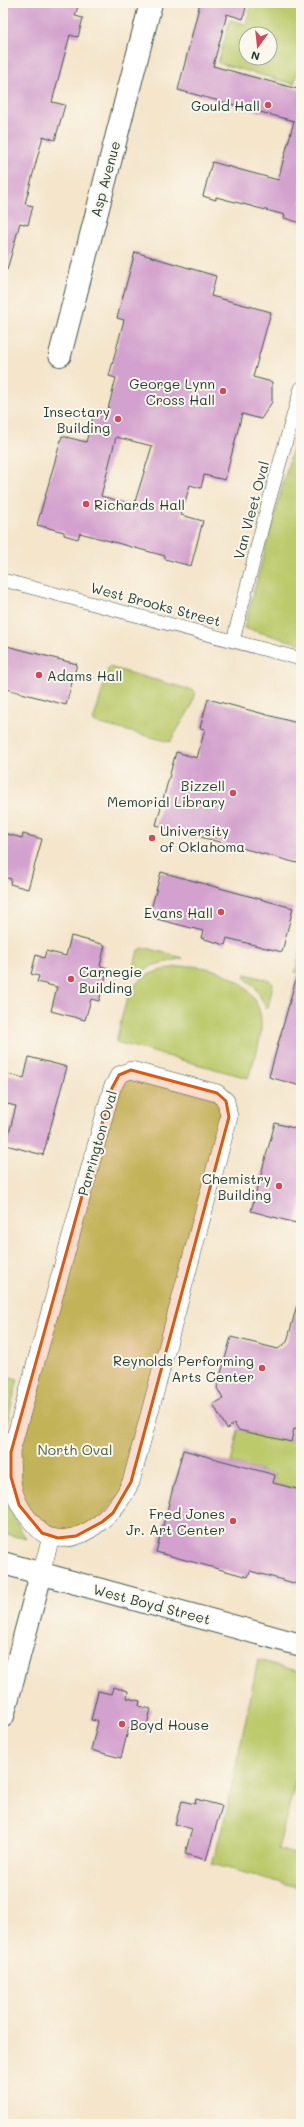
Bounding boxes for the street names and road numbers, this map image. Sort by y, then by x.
street label: Asp Avenue [86,139,124,219]
street label: Van Vleet Oval [229,459,273,561]
street label: West Brooks Street [89,577,223,631]
street label: Parrington Oval [73,1088,121,1198]
street label: West Boyd Street [91,1579,213,1629]

